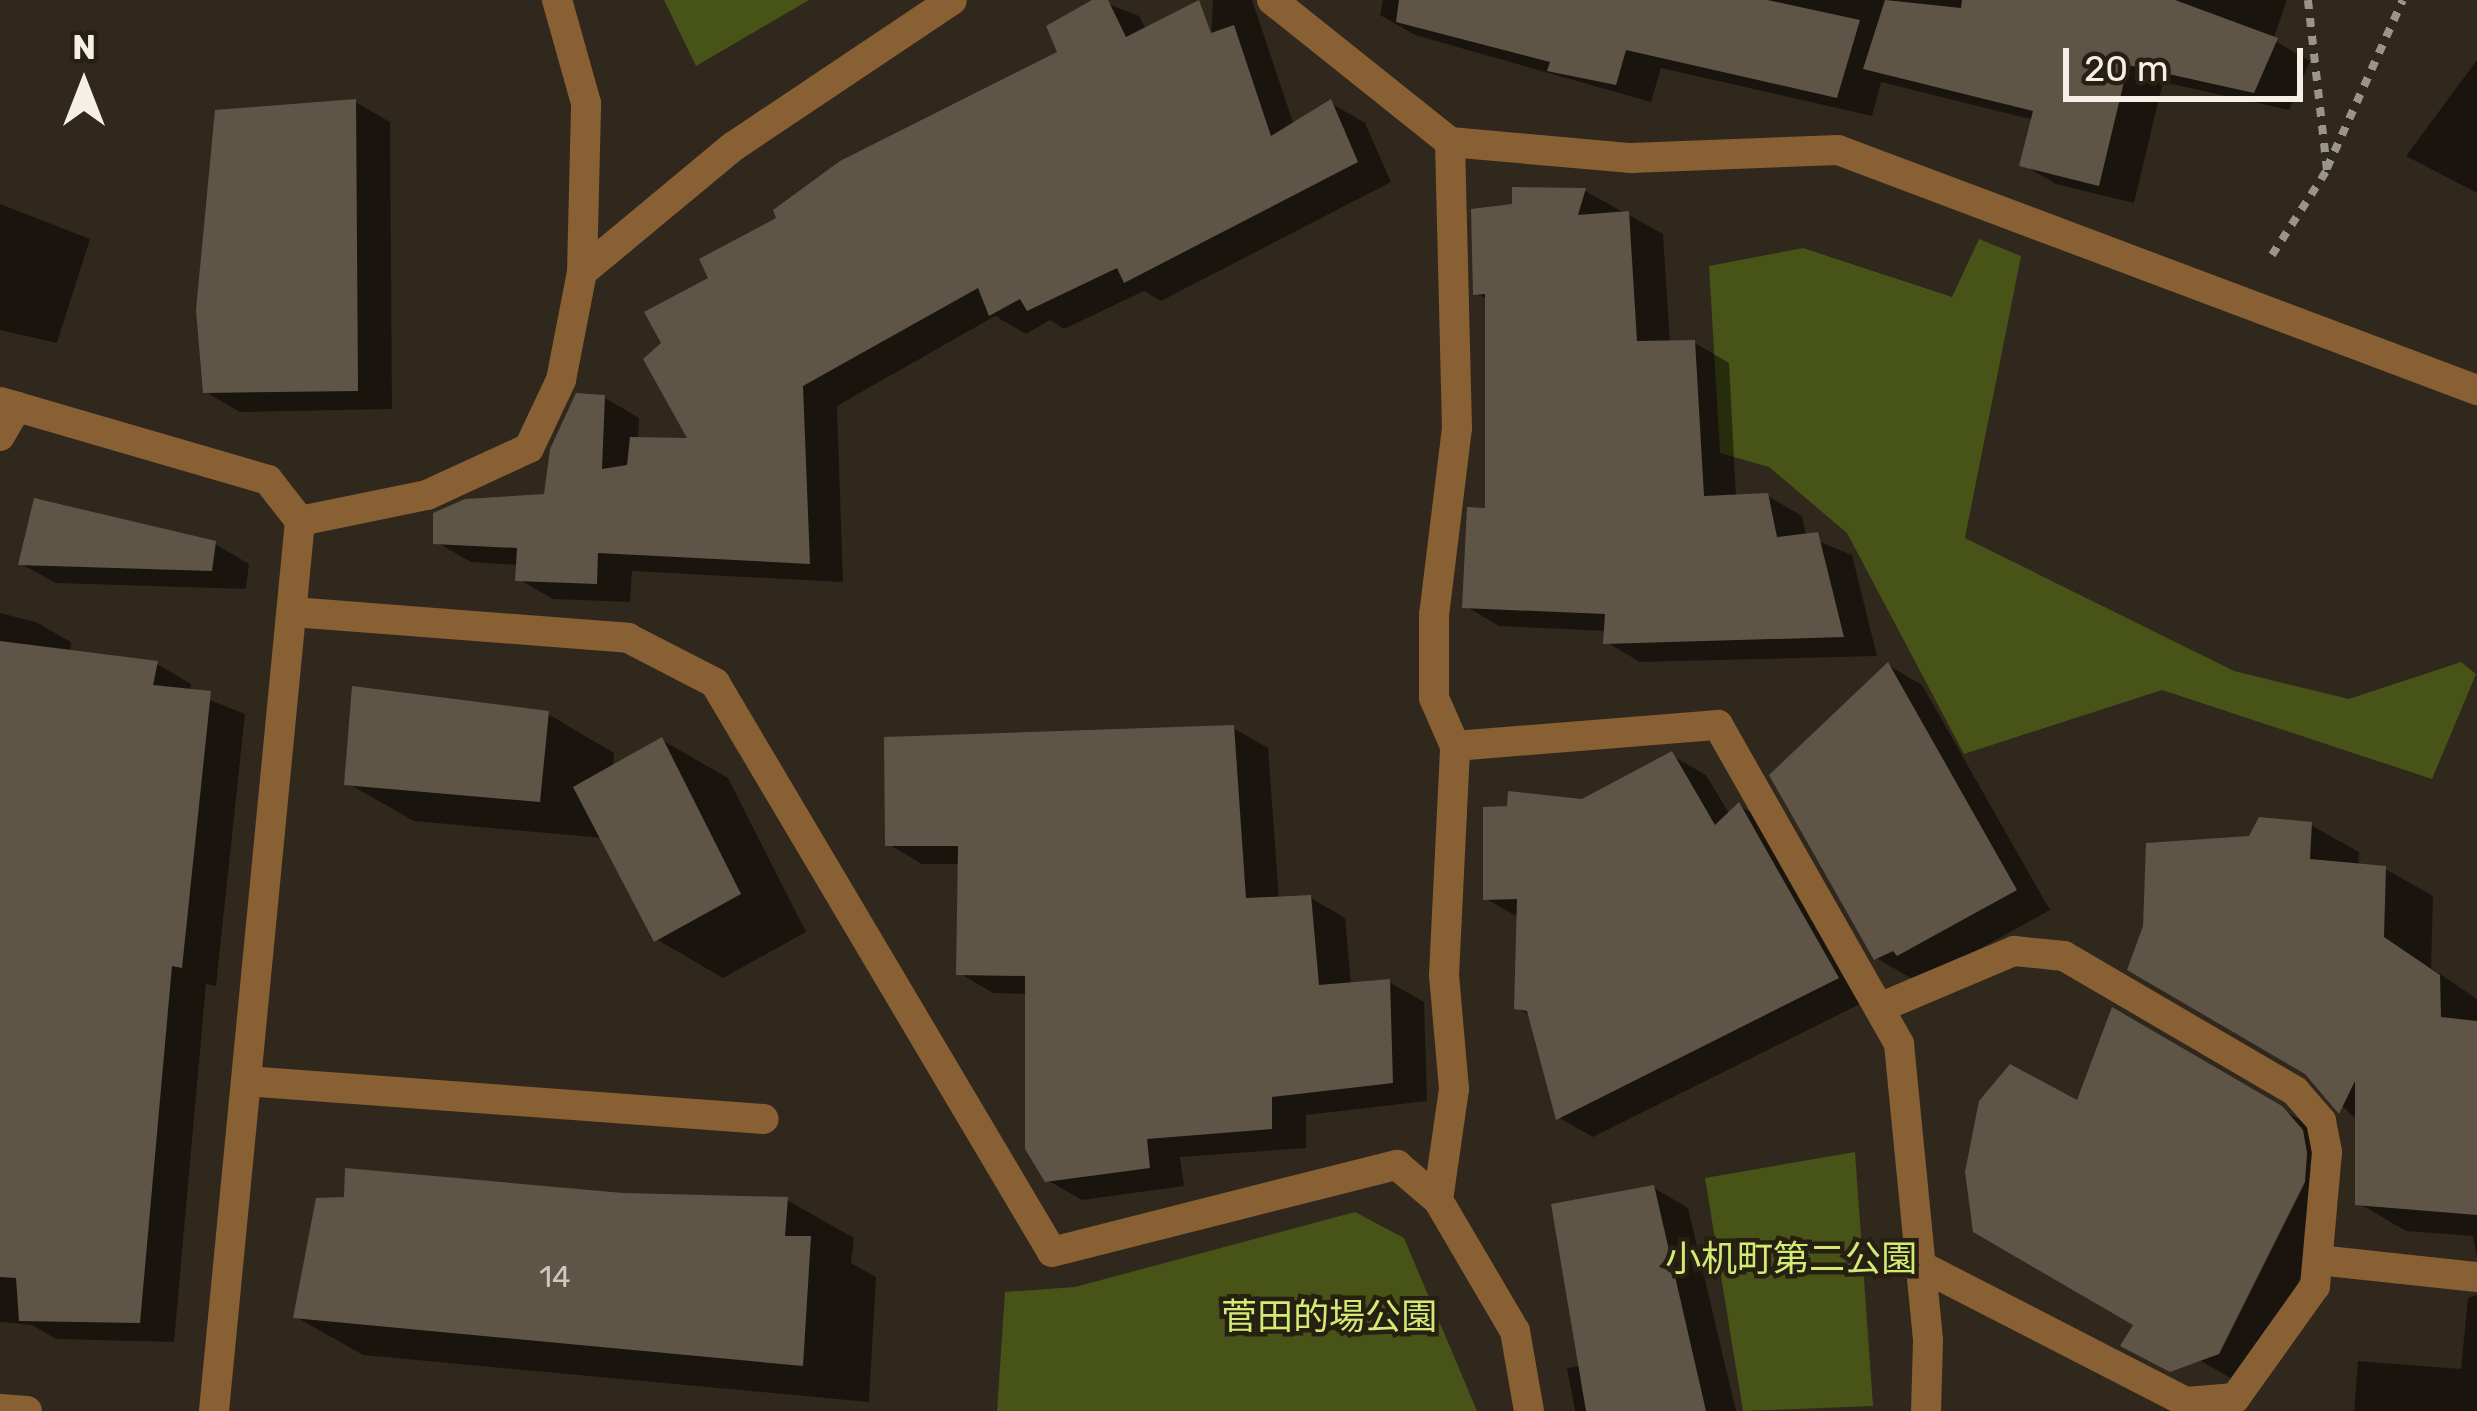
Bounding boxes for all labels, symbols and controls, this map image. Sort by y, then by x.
north arrow [24,24,144,144]
scale bar [2069,24,2309,98]
text: N [72,28,96,67]
text: 20 m [2084,47,2169,90]
park label: 小机町第二公園 [1665,1237,1917,1281]
house number: 14 [539,1259,571,1295]
park label: 菅田的場公園 [1221,1295,1437,1339]

